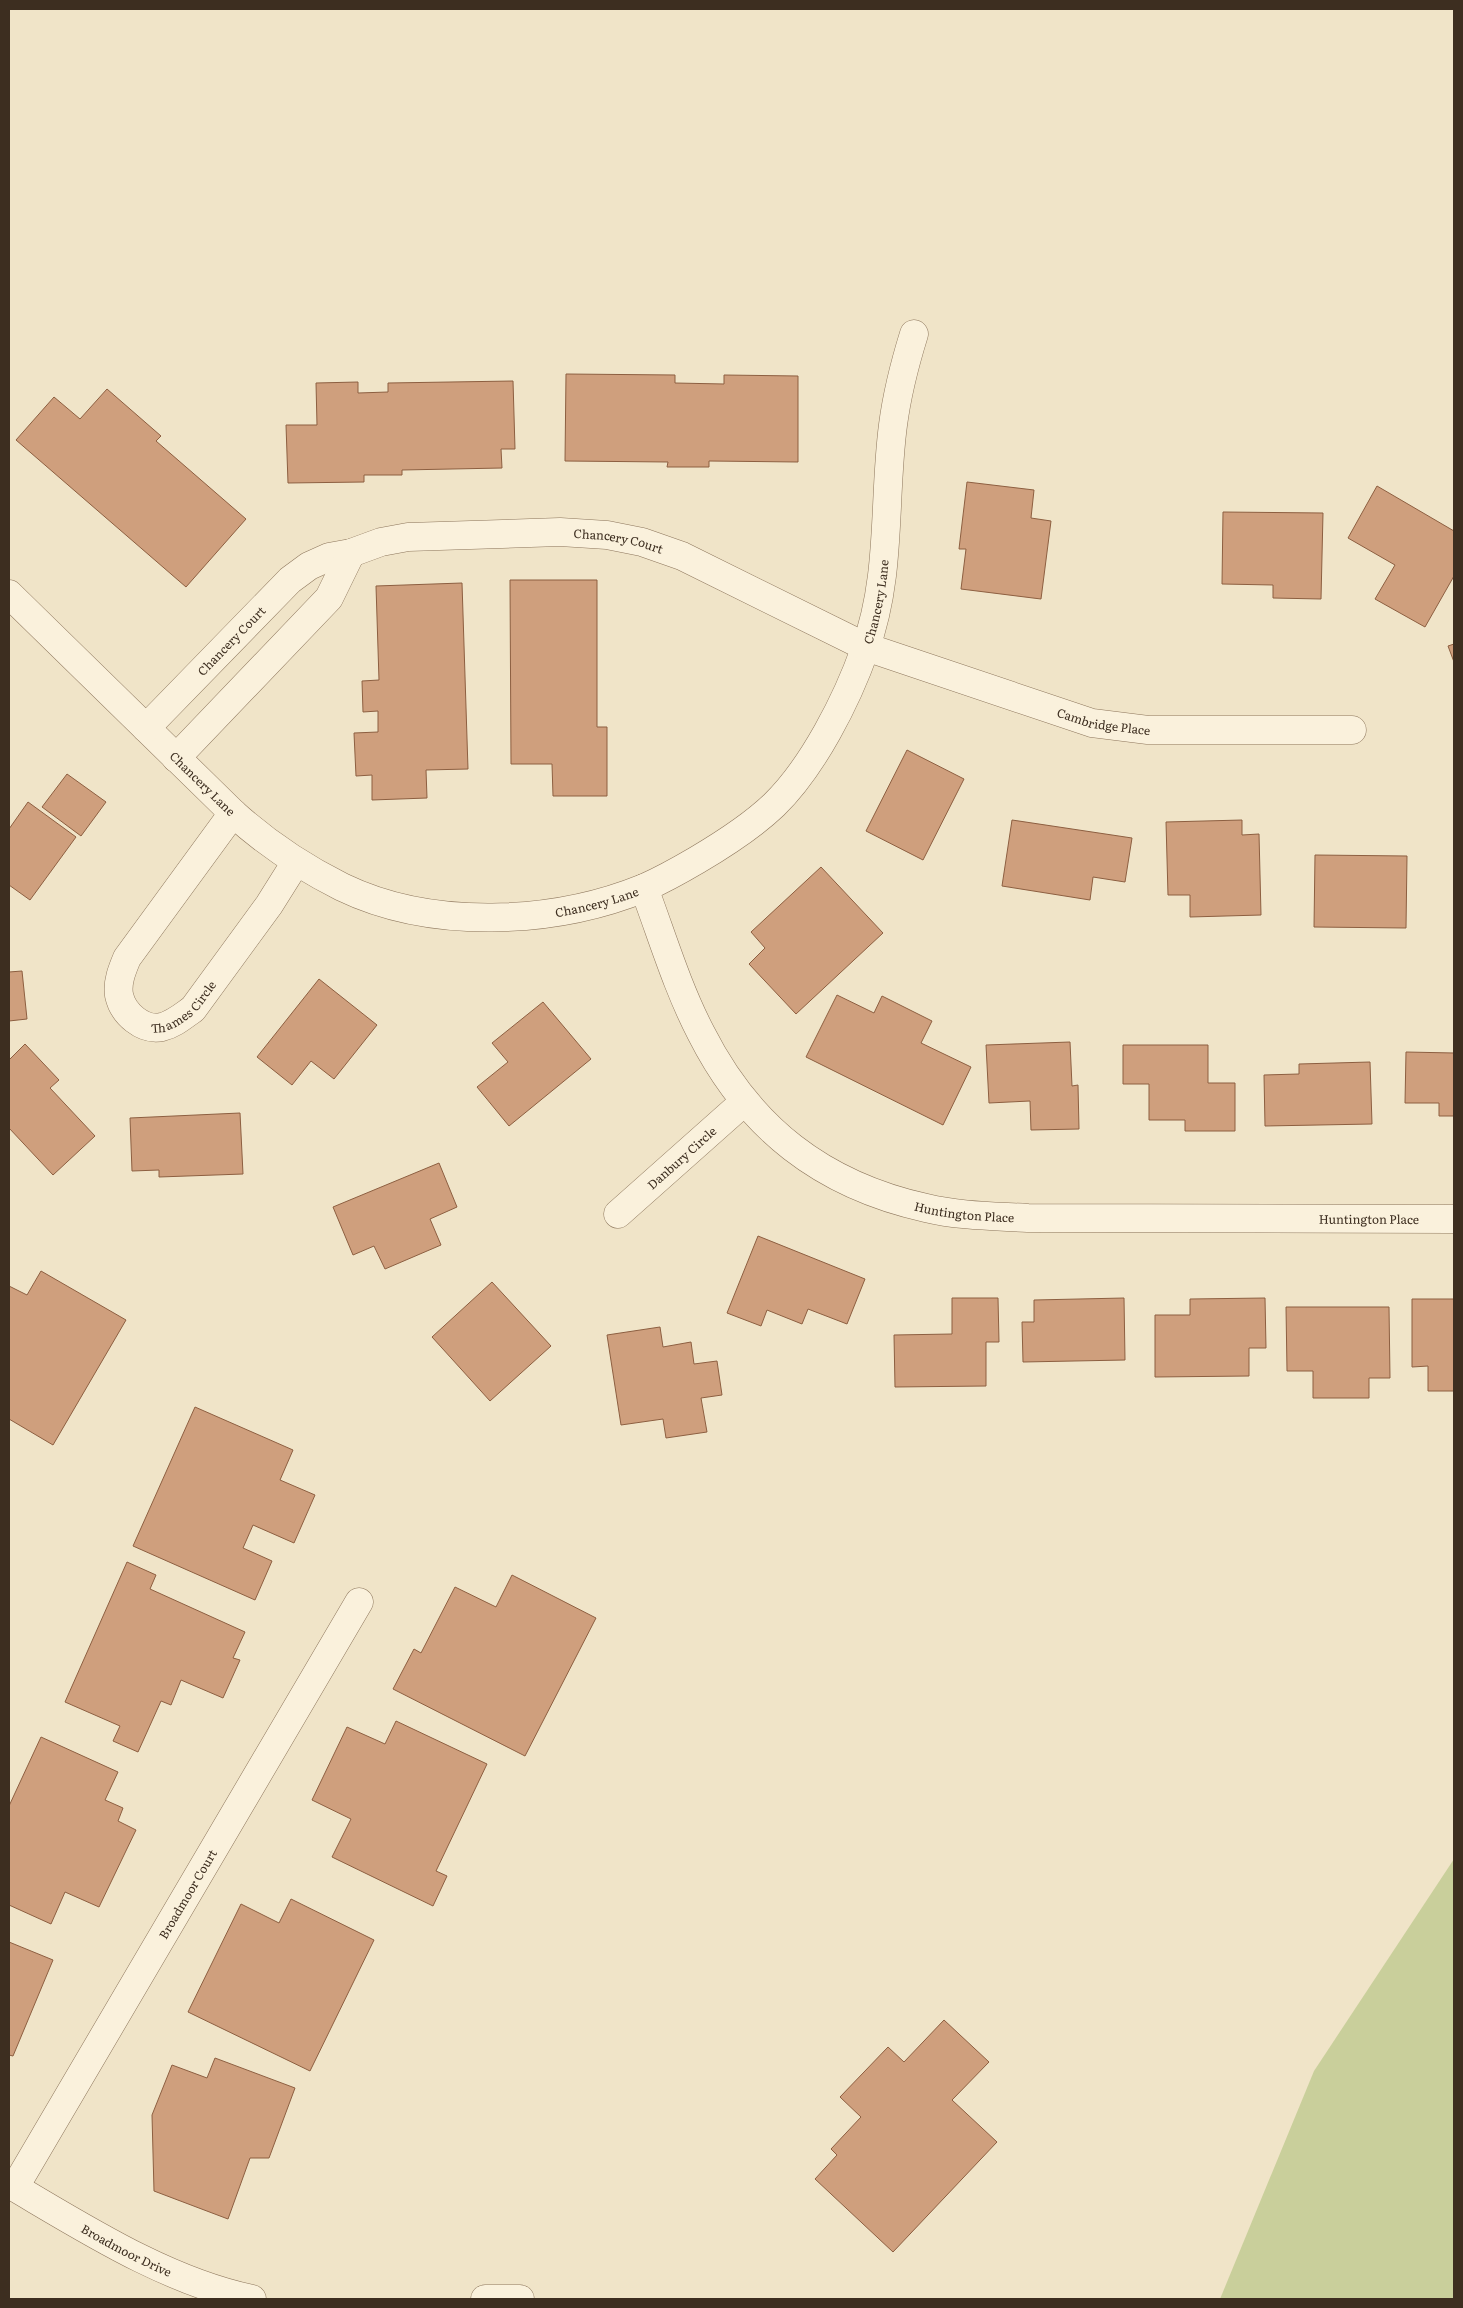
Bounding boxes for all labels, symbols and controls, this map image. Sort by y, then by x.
street label: Chancery Court [573,524,666,558]
street label: Chancery Lane [858,559,893,646]
street label: Chancery Court [193,602,269,679]
street label: Cambridge Place [1055,703,1151,739]
street label: Chancery Lane [166,747,240,820]
street label: Chancery Lane [554,882,641,921]
street label: Thames Circle [150,977,220,1037]
street label: Danbury Circle [643,1122,720,1193]
street label: Huntington Place [912,1197,1015,1226]
street label: Huntington Place [1319,1210,1419,1228]
street label: Broadmoor Court [154,1846,221,1942]
street label: Broadmoor Drive [78,2219,175,2281]

